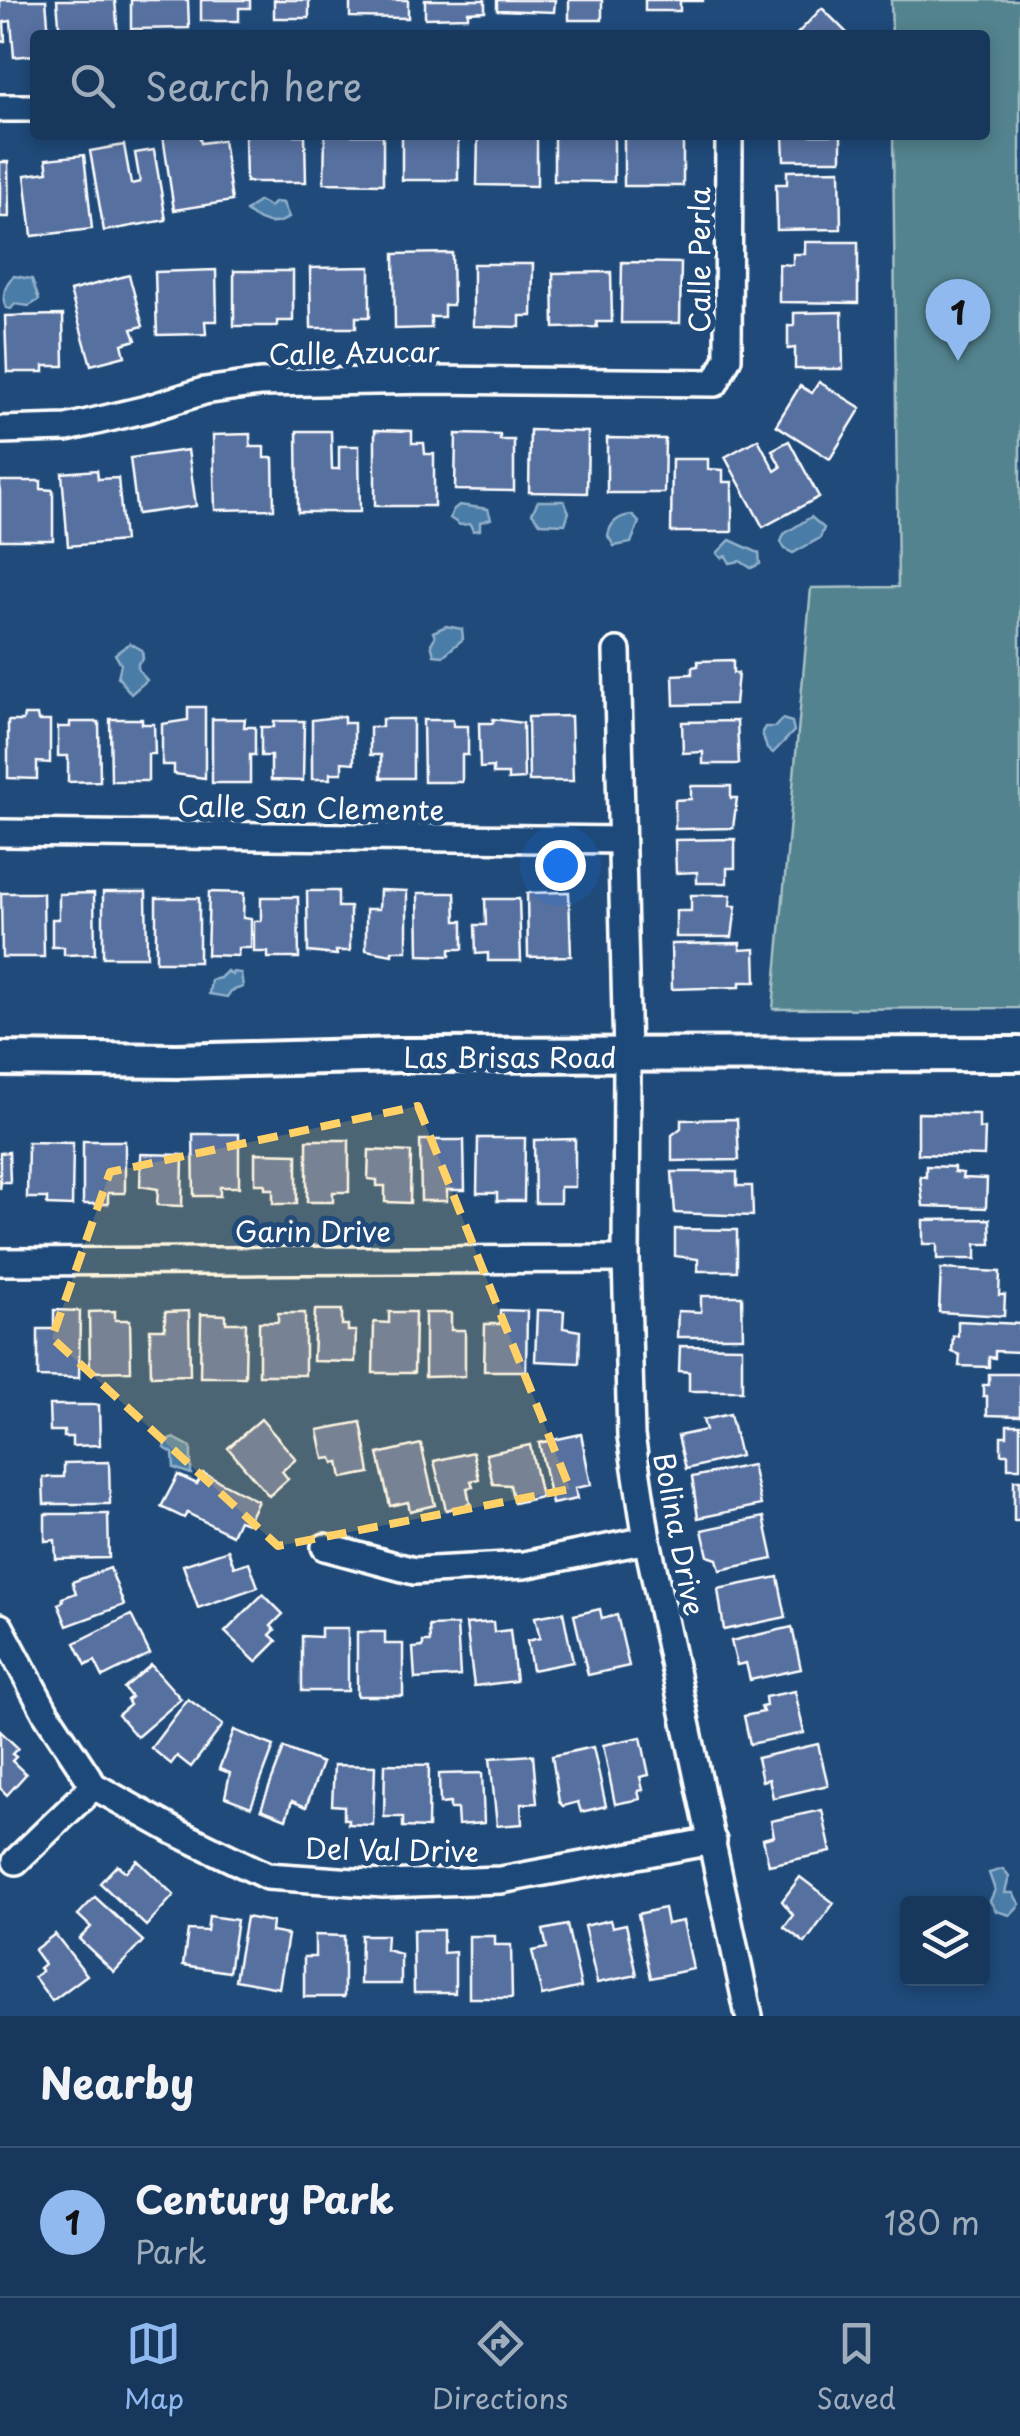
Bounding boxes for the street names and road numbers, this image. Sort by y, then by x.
street label: Calle Perla [677,187,720,333]
street label: Calle Azucar [268,329,440,375]
street label: Calle San Clemente [177,783,445,831]
street label: Las Brisas Road [403,1035,617,1078]
street label: Garin Drive [235,1209,391,1252]
street label: Bolina Drive [643,1449,717,1619]
street label: Del Val Drive [305,1826,479,1872]

